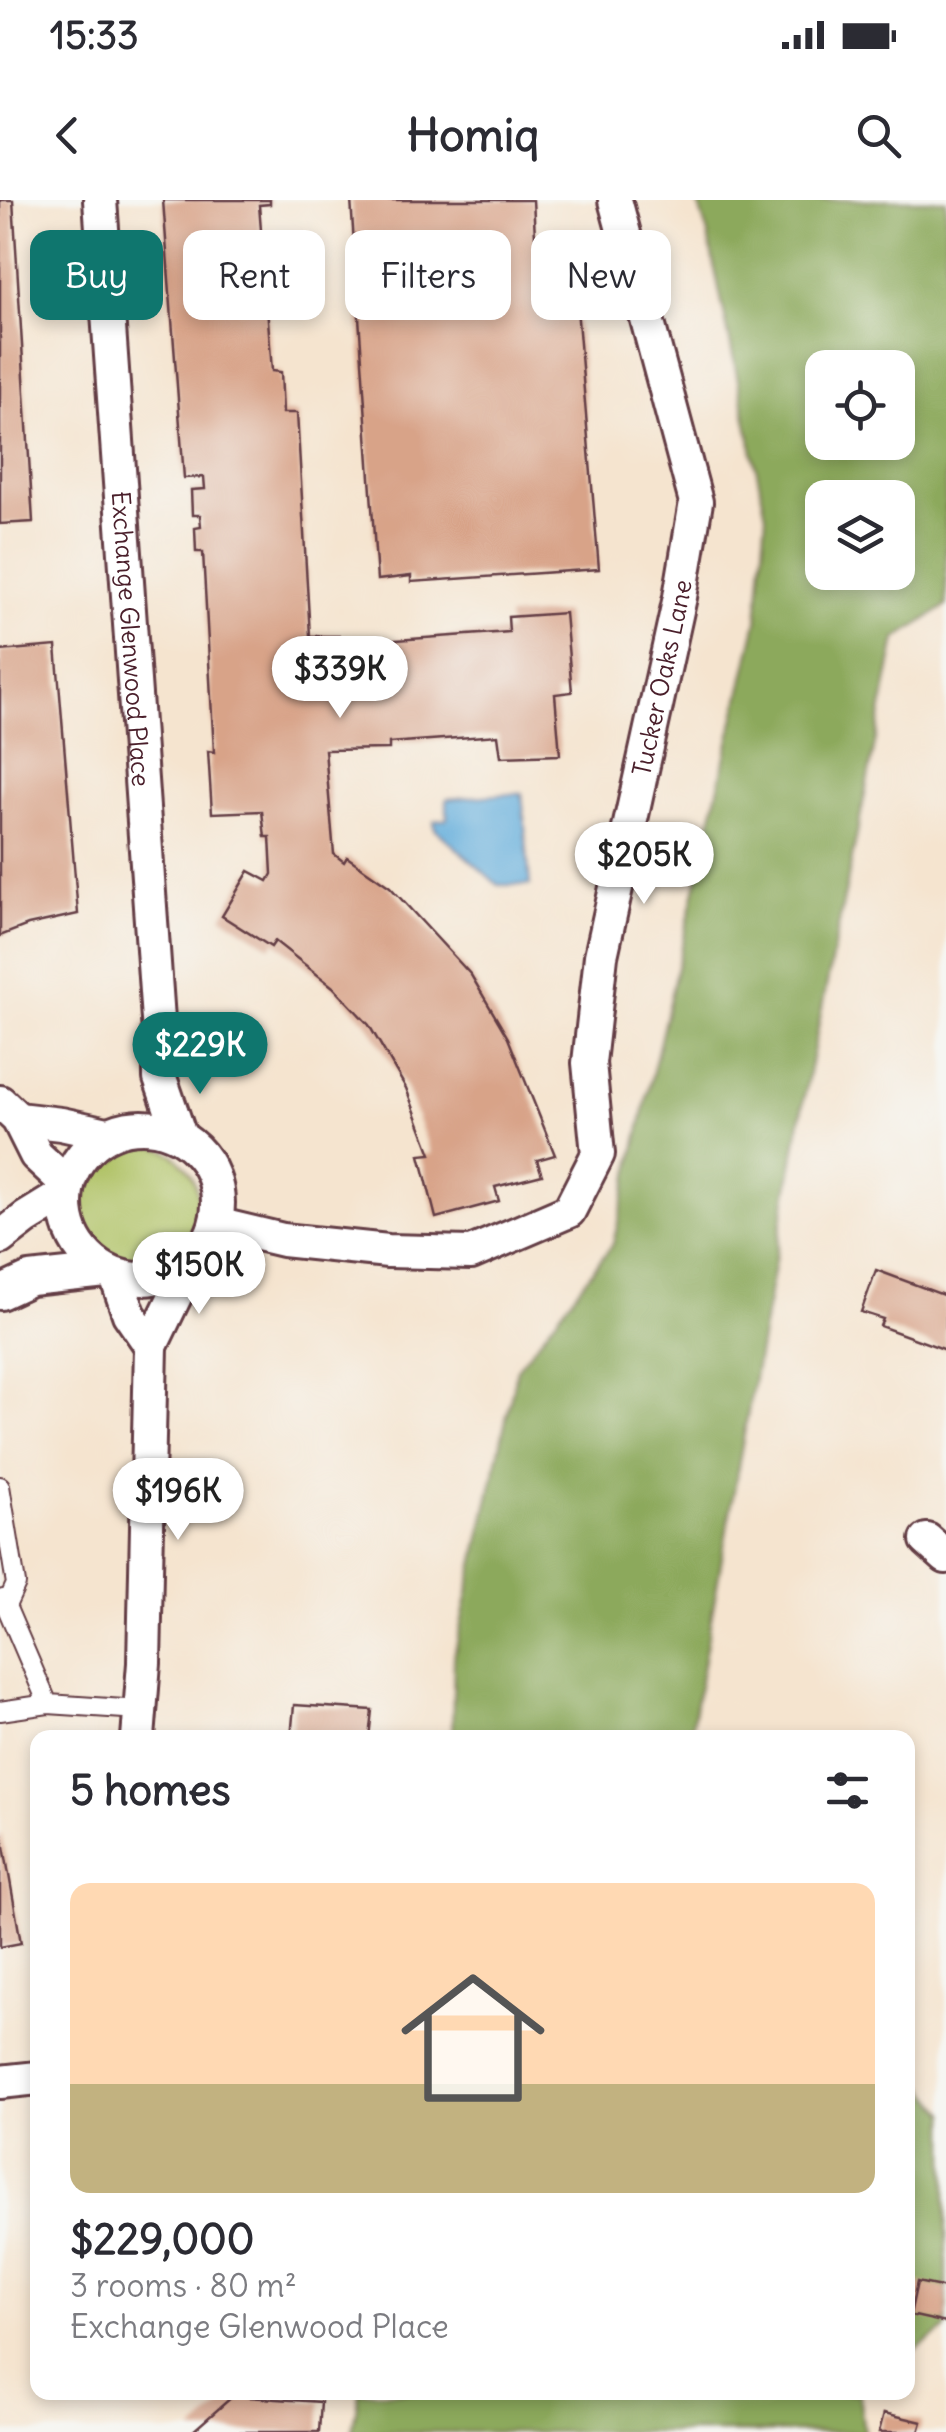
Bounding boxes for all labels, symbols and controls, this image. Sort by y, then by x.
text: 15:33 [50,12,139,59]
text: Homiq [407,107,539,163]
icon: back [40,108,95,163]
icon: search [851,108,906,163]
chip: Buy [30,230,163,320]
chip: Rent [183,230,325,320]
chip: Filters [345,230,511,320]
chip: New [531,230,671,320]
map controls [805,350,915,590]
button: locate [805,350,915,460]
button: layers [805,480,915,590]
street label: Exchange Glenwood Place [105,490,157,788]
street label: Tucker Oaks Lane [625,577,699,779]
pin: $339K [270,636,410,721]
text: $339K [294,648,386,689]
pin: $205K [574,822,714,907]
text: $205K [597,834,691,875]
pin: $229K [130,1012,270,1097]
text: $229K [155,1024,245,1065]
pin: $150K [129,1232,269,1317]
text: $150K [154,1244,244,1285]
pin: $196K [108,1458,248,1543]
text: $196K [135,1470,221,1511]
icon: filters [820,1763,875,1818]
text: 5 homes [70,1764,231,1816]
icon: home [383,1948,563,2128]
text: $229,000 [70,2213,254,2265]
text: 3 rooms · 80 m² [70,2265,297,2306]
text: Exchange Glenwood Place [70,2306,449,2347]

